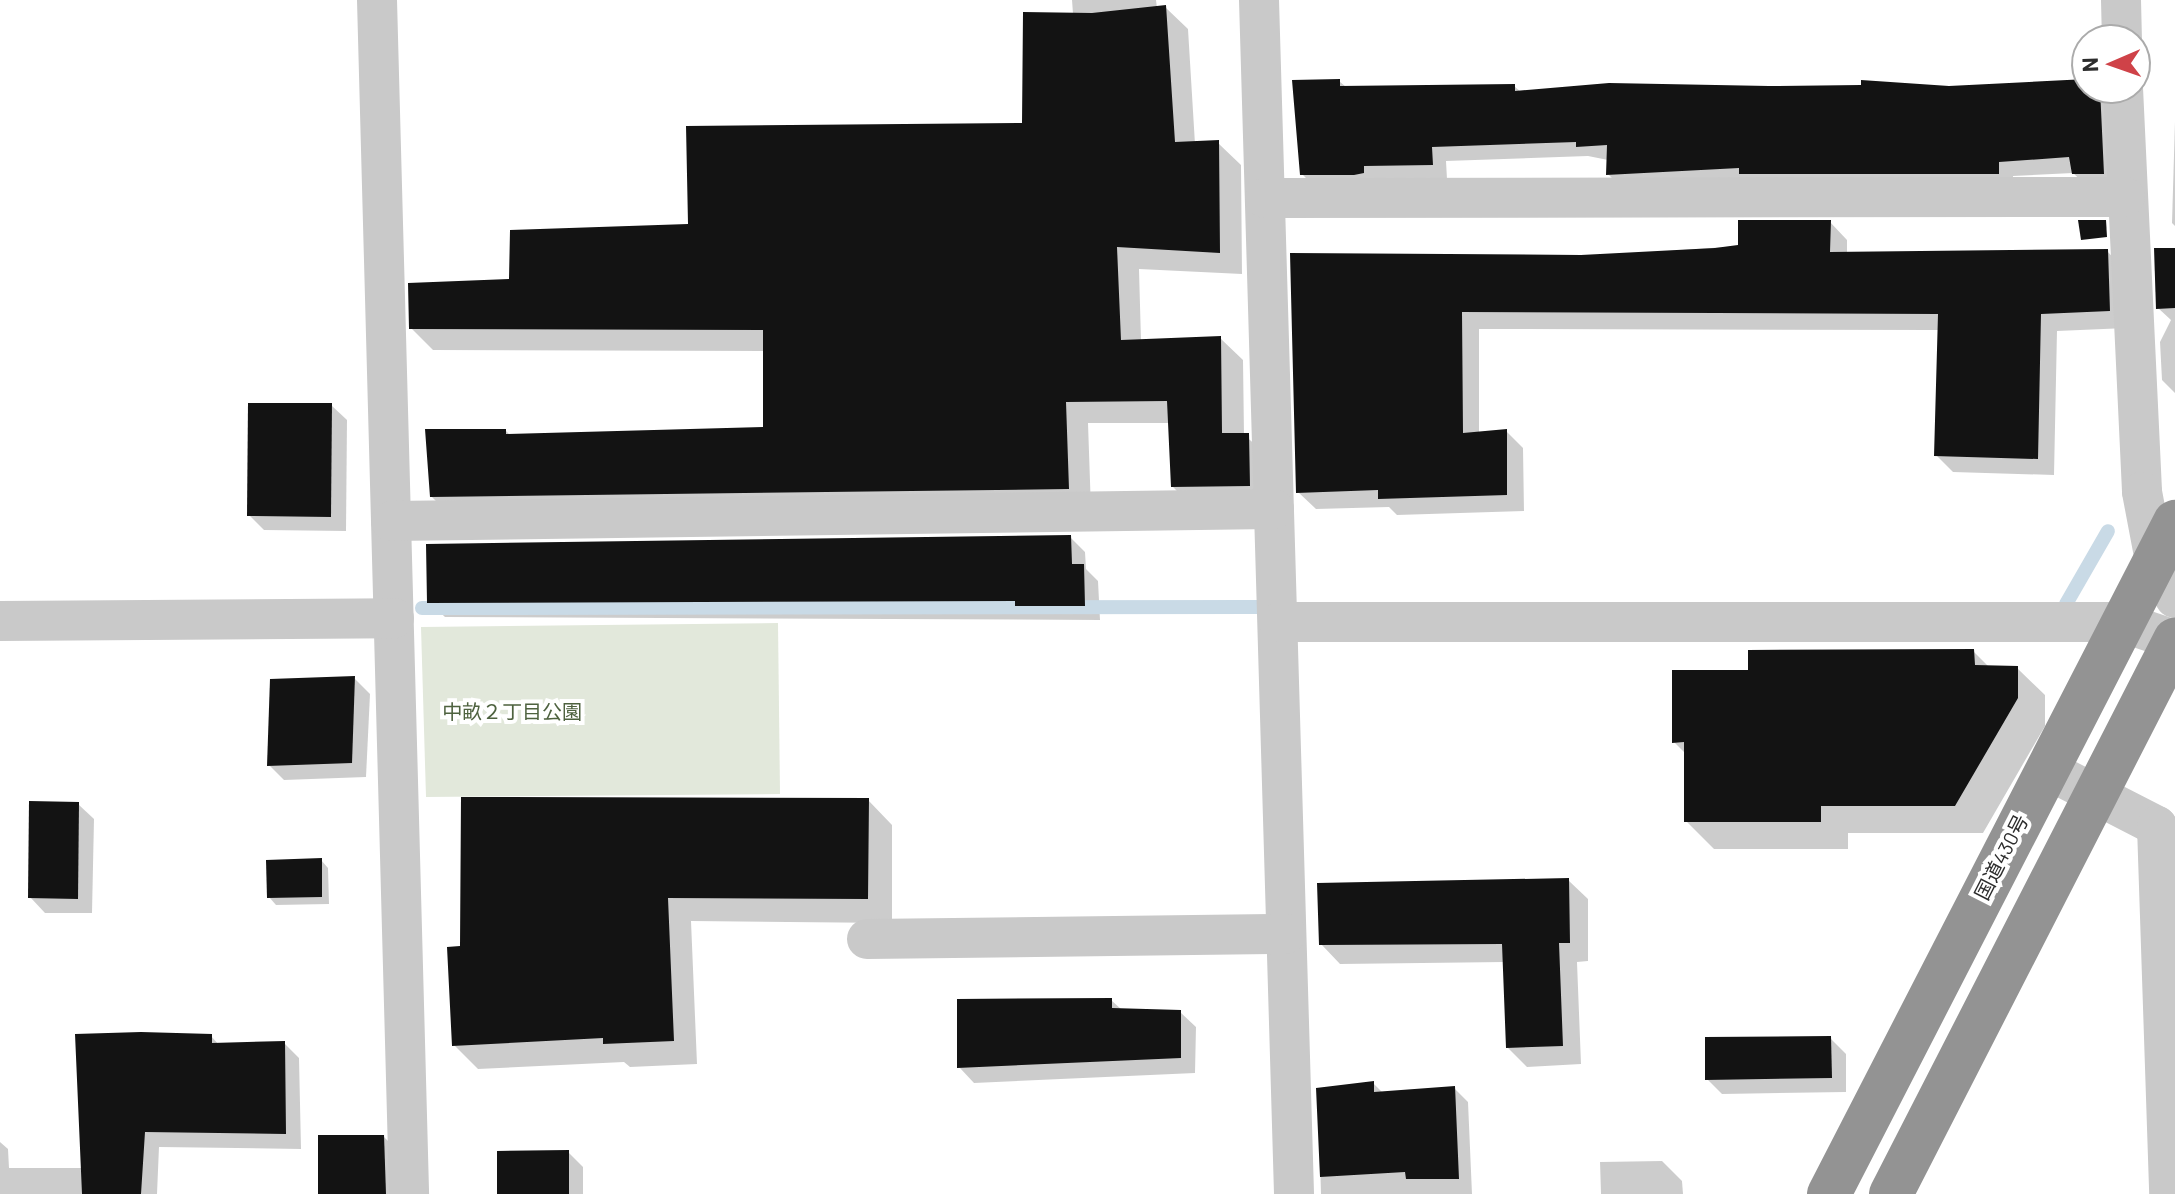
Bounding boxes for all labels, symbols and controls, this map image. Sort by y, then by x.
north arrow [2071,24,2151,104]
text: N [2076,57,2102,73]
park label: 中畝２丁目公園 [442,699,582,723]
street label: 国道430号 [1969,810,2033,904]

